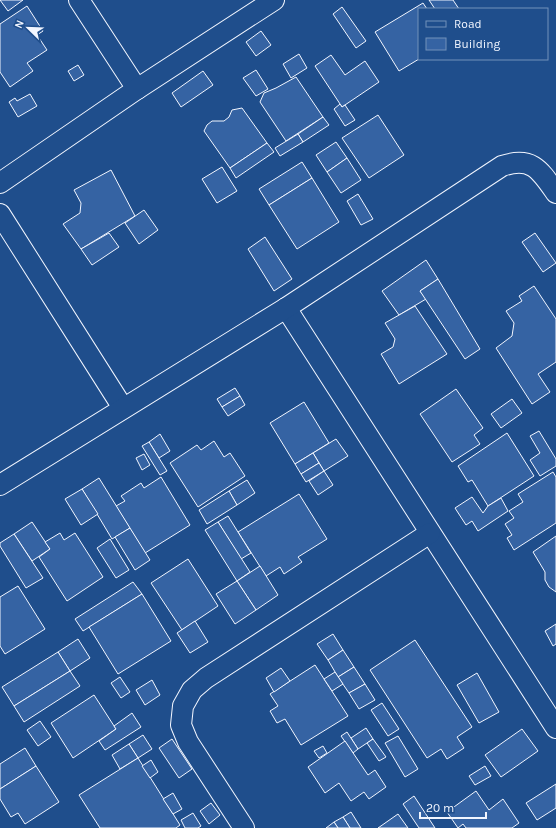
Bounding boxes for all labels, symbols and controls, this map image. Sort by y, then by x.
north arrow [8,8,48,48]
legend [418,8,548,60]
text: Road [454,17,482,31]
text: N [12,18,27,30]
text: Building [454,37,501,51]
scale bar [420,794,486,820]
text: 20 m [426,801,454,815]

